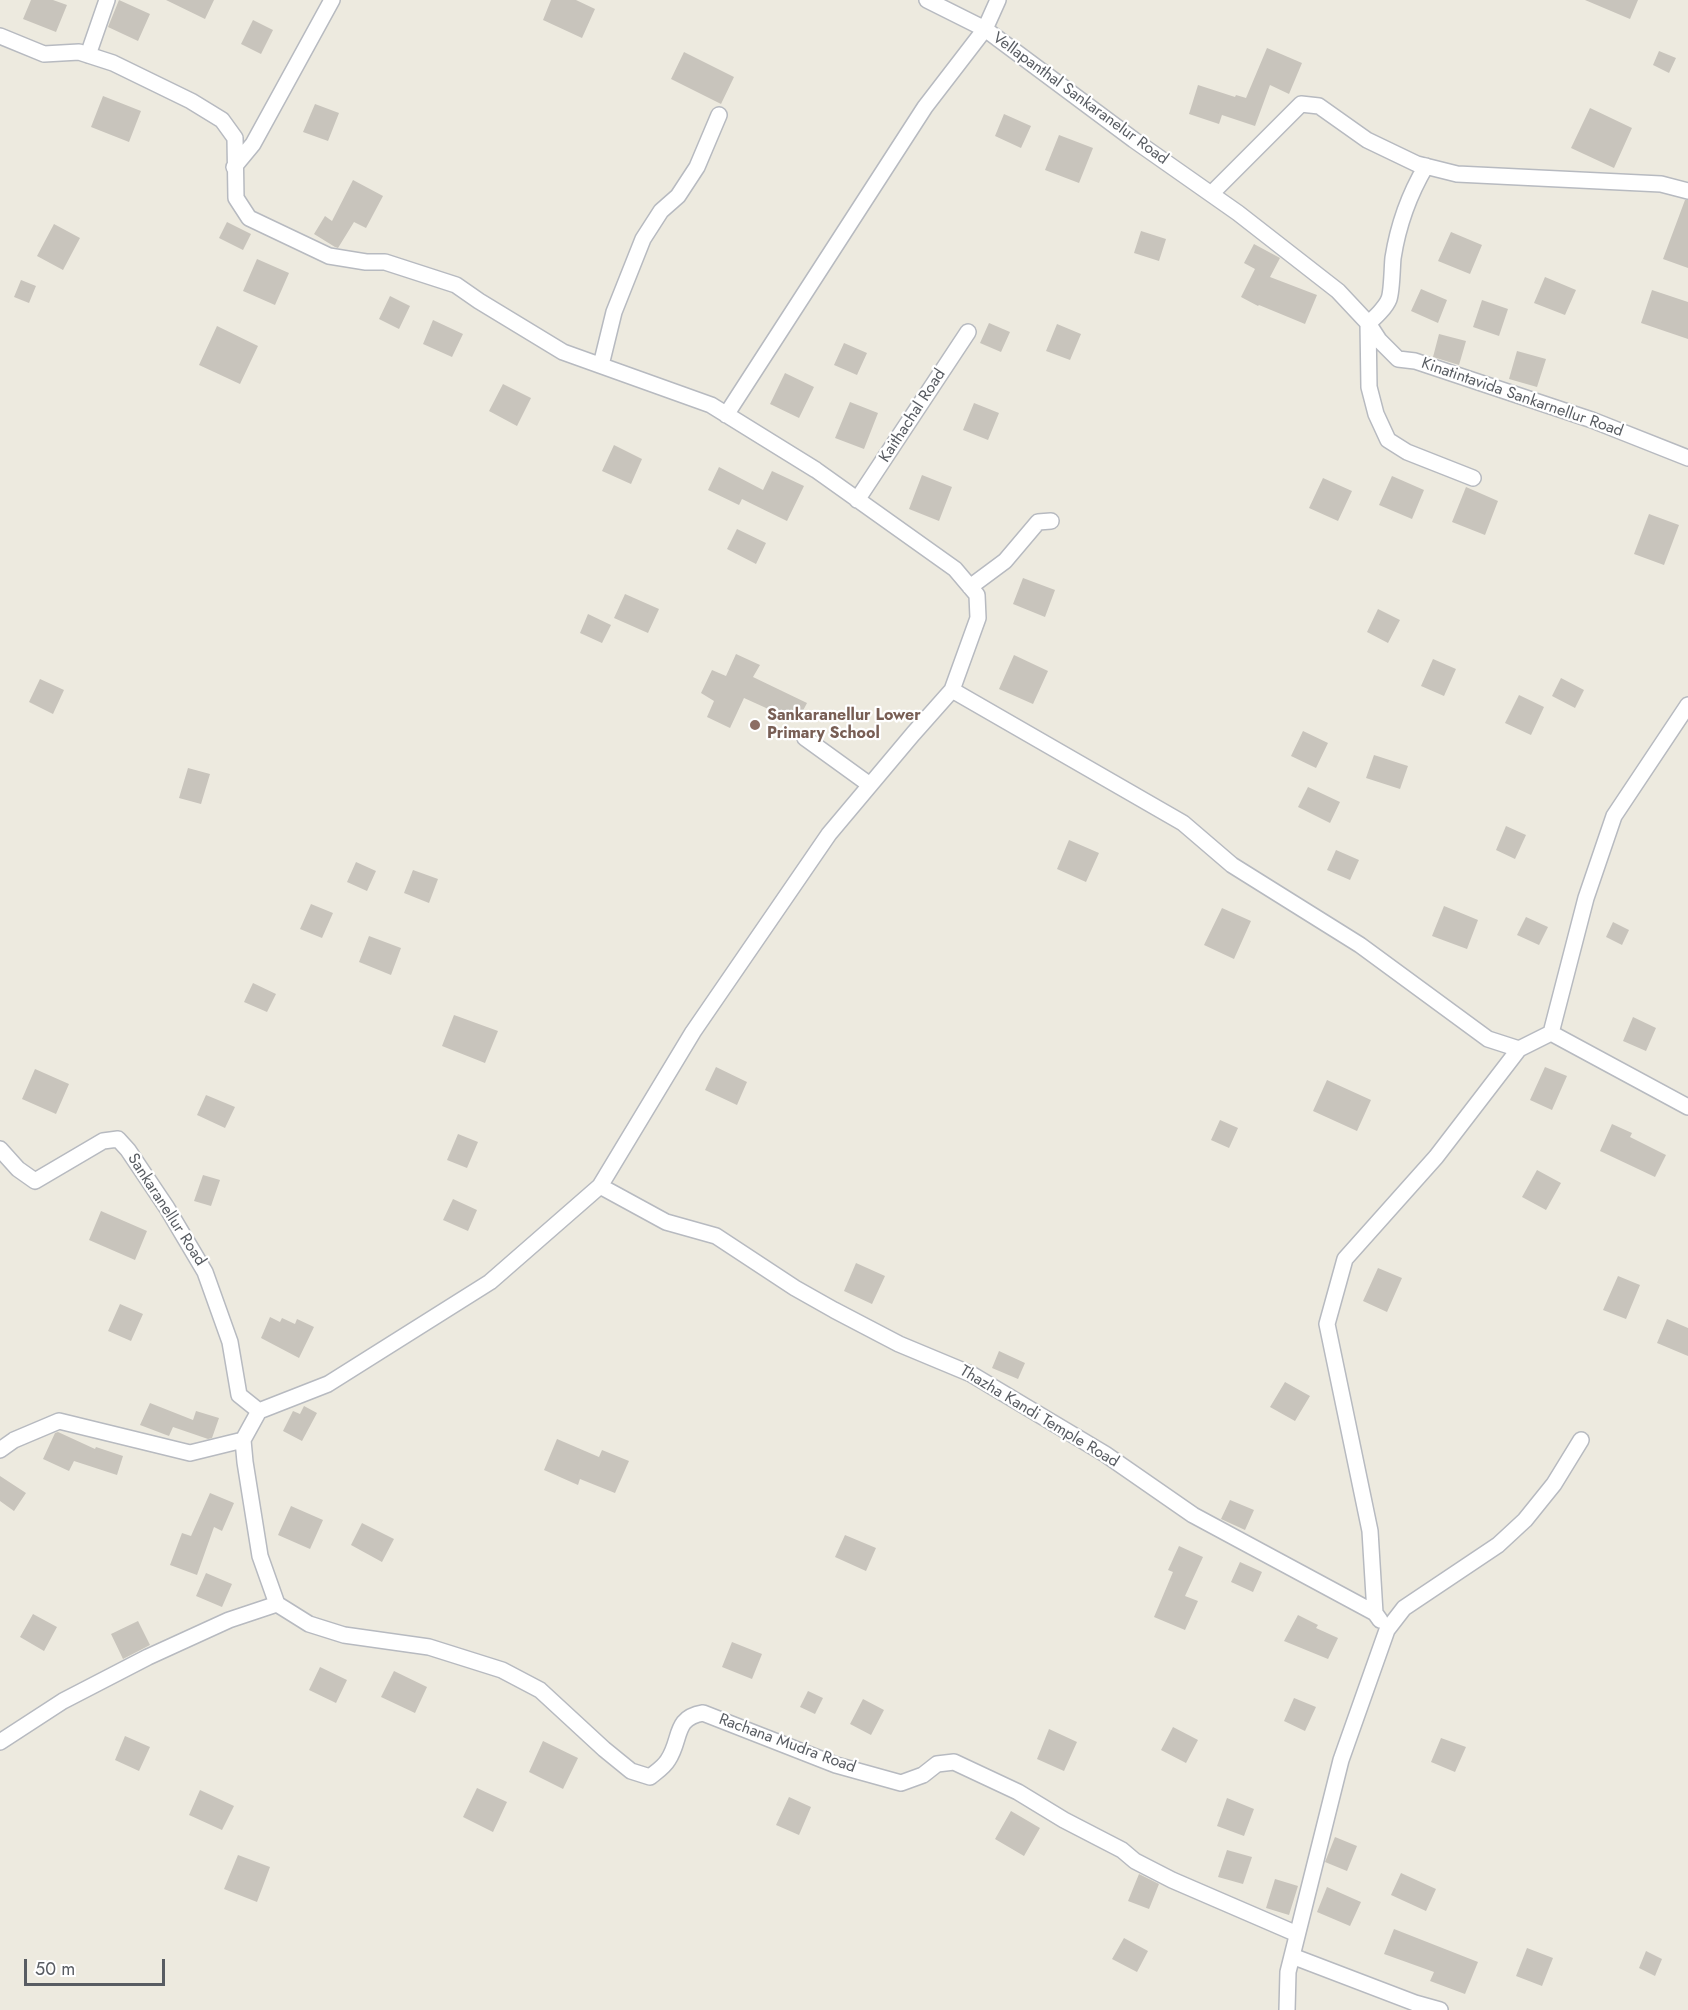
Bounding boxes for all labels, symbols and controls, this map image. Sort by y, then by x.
street label: Vellapanthal Sankaranelur Road [988,29,1172,169]
street label: Kinatintavida Sankarnellur Road [1419,354,1625,442]
street label: Kaithachal Road [876,366,950,466]
place label: Sankaranellur Lower Primary School [767,706,921,744]
marker: Sankaranellur Lower Primary School [748,718,762,732]
street label: Sankaranellur Road [123,1150,209,1270]
street label: Thazha Kandi Temple Road [956,1362,1122,1472]
street label: Rachana Mudra Road [716,1710,858,1778]
scale bar [27,1947,168,1985]
text: 50 m [35,1956,75,1982]

